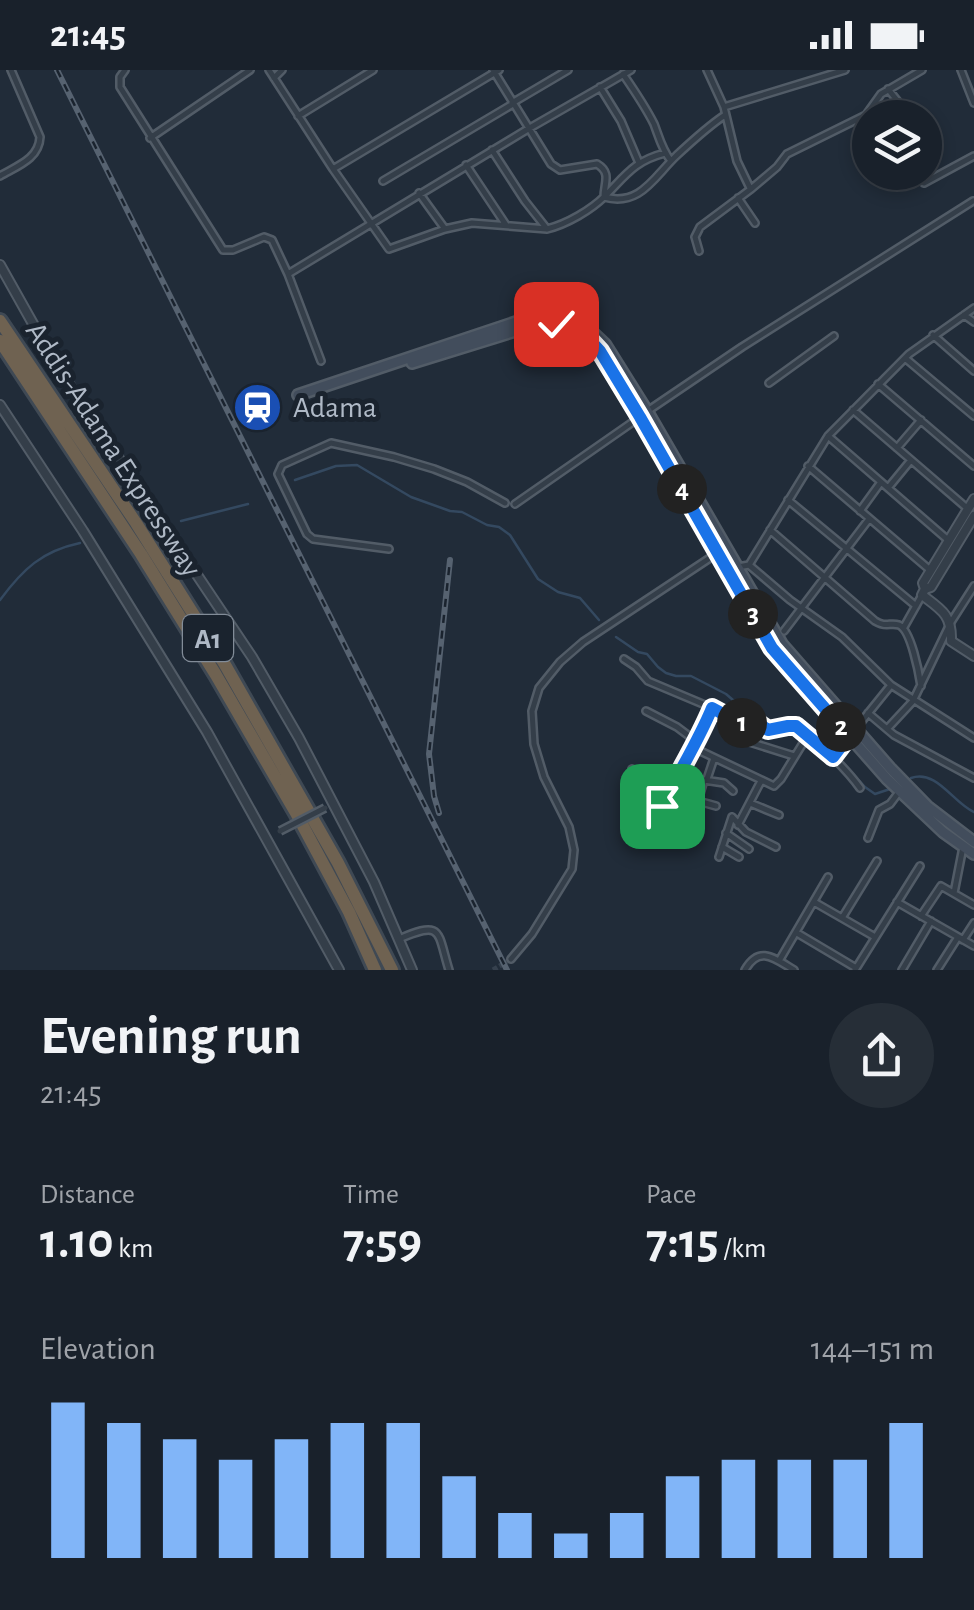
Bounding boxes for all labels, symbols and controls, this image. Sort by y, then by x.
text: 21:45 [50,16,126,54]
map controls [852,100,942,190]
button: layers [852,100,942,190]
pin [514,282,599,367]
icon: check [529,297,584,352]
street label: Addis-Adama Expressway [20,317,207,582]
station icon: Adama [232,381,284,433]
place label: Adama [293,393,377,423]
pin: 4 [657,464,707,514]
text: 4 [675,475,689,503]
pin: 3 [728,589,778,639]
text: 3 [747,600,759,628]
road number: A1 [183,615,233,661]
pin: 1 [717,698,767,748]
pin: 2 [816,702,866,752]
text: 1 [737,709,747,737]
text: 2 [834,713,848,741]
pin [620,764,705,849]
icon: arrive [635,779,690,834]
button: share [829,1003,934,1108]
text: Evening run [40,1009,302,1064]
text: 21:45 [40,1077,102,1109]
text: Distance [40,1181,135,1209]
text: Time [343,1181,399,1209]
text: Pace [646,1181,696,1209]
text: 1.10 [40,1217,114,1267]
text: 7:59 [343,1217,422,1267]
text: 7:15 [646,1217,719,1267]
text: km [114,1235,153,1263]
text: /km [719,1235,766,1263]
text: Elevation [40,1333,156,1365]
text: 144–151 m [811,1333,934,1365]

